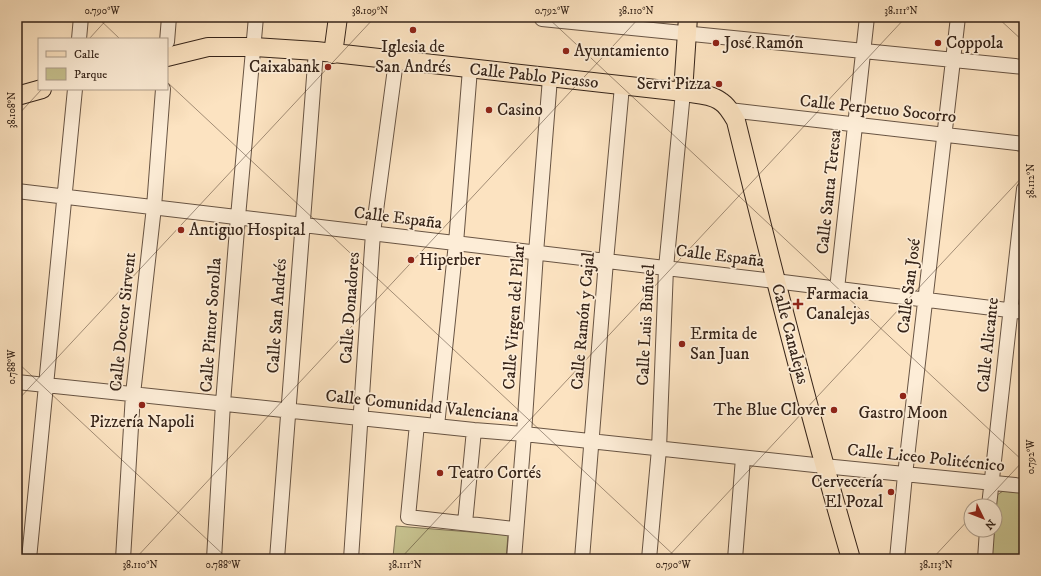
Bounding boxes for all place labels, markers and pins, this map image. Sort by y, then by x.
marker: Iglesia de San Andrés [408,25,418,35]
place label: José Ramón [722,32,804,54]
place label: Coppola [946,32,1004,54]
place label: Iglesia de San Andrés [375,36,451,78]
marker: José Ramón [711,38,721,48]
marker: Coppola [933,38,943,48]
place label: Ayuntamiento [574,40,669,62]
marker: Ayuntamiento [561,46,571,56]
place label: Caixabank [249,56,321,78]
marker: Caixabank [323,62,333,72]
place label: Servi Pizza [637,73,712,95]
marker: Servi Pizza [714,79,724,89]
place label: Casino [497,99,543,121]
marker: Casino [484,105,494,115]
place label: Antiguo Hospital [189,219,305,241]
marker: Antiguo Hospital [176,225,186,235]
place label: Hiperber [419,249,482,271]
marker: Hiperber [406,255,416,265]
place label: Farmacia Canalejas [806,283,870,325]
marker: Farmacia Canalejas [793,299,803,309]
place label: Ermita de San Juan [690,323,757,365]
marker: Ermita de San Juan [677,339,687,349]
marker: Gastro Moon [898,391,908,401]
place label: The Blue Clover [714,399,827,421]
marker: Pizzería Napoli [137,400,147,410]
place label: Gastro Moon [858,402,948,424]
marker: The Blue Clover [829,405,839,415]
place label: Pizzería Napoli [90,411,194,433]
place label: Teatro Cortés [448,462,541,484]
marker: Teatro Cortés [435,468,445,478]
place label: Cervecería El Pozal [811,471,884,513]
marker: Cervecería El Pozal [886,487,896,497]

